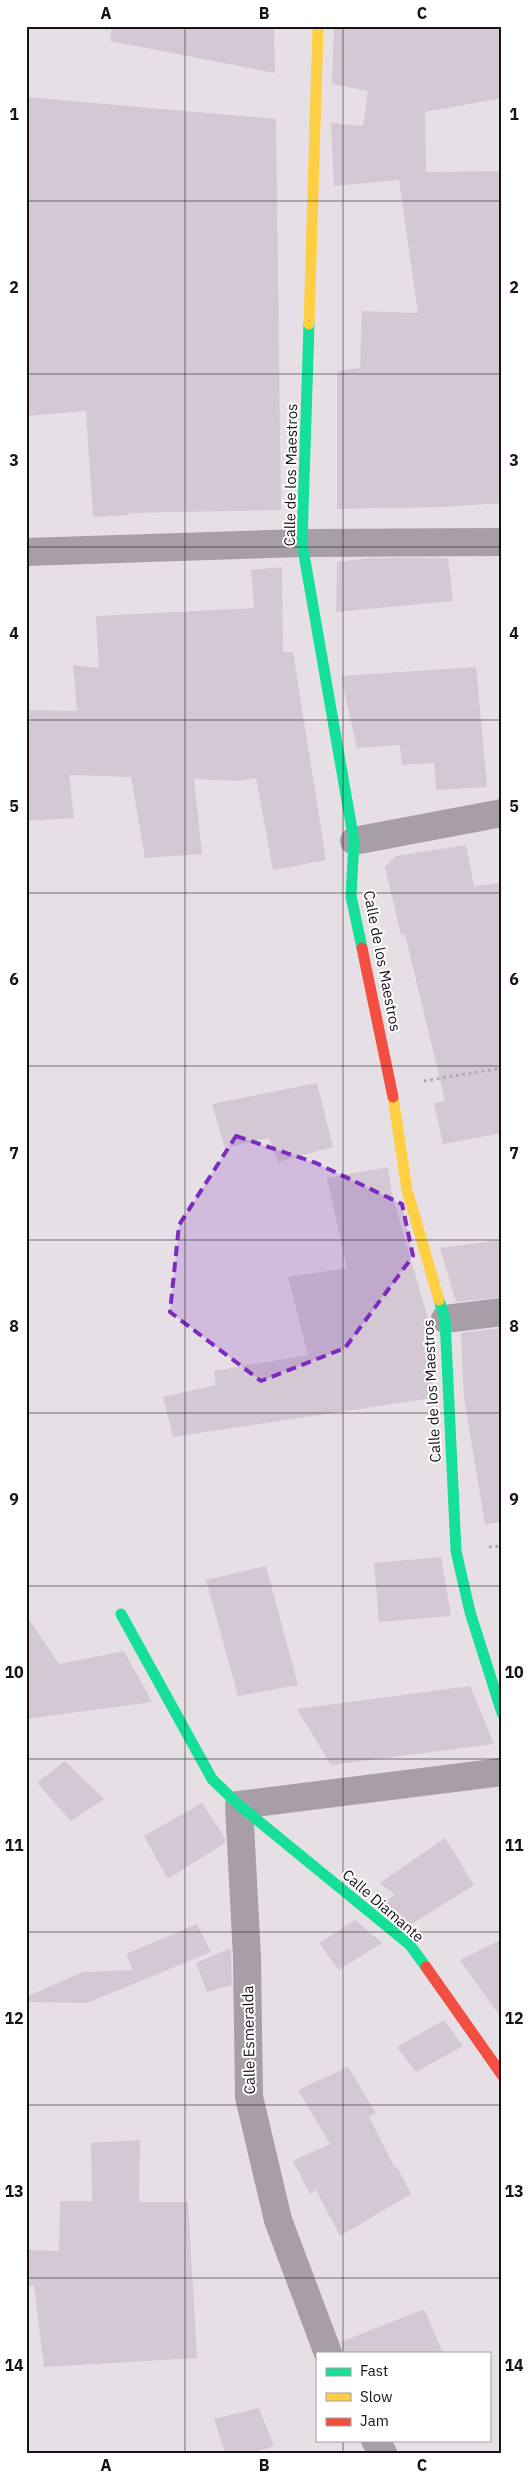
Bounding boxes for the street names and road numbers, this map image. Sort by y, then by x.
street label: Calle de los Maestros [280,403,301,547]
street label: Calle de los Maestros [360,889,405,1033]
street label: Calle de los Maestros [418,1319,445,1463]
street label: Calle Diamante [339,1865,428,1946]
street label: Calle Esmeralda [238,1985,259,2095]

